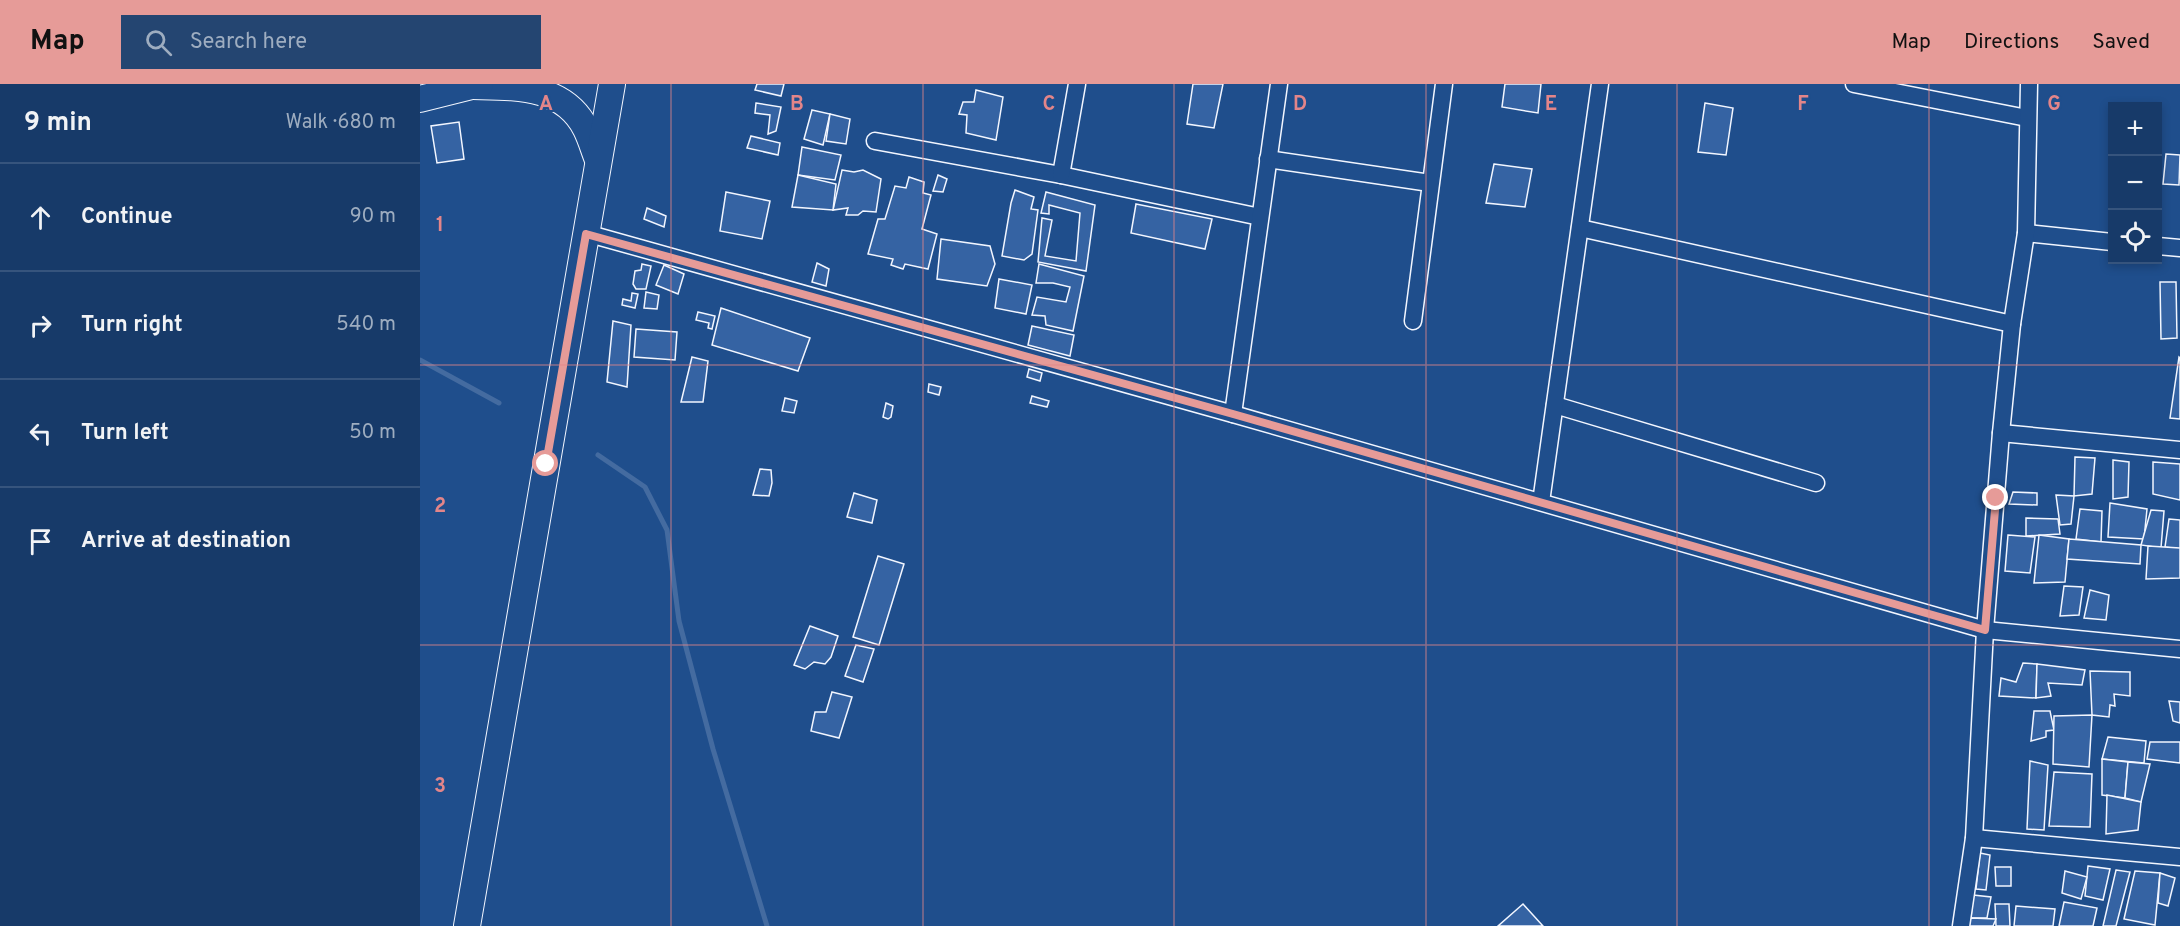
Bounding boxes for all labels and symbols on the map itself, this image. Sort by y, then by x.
text: A [539,92,553,118]
text: B [790,92,804,118]
text: C [1043,92,1055,118]
text: D [1293,92,1307,118]
text: E [1545,92,1557,118]
text: F [1797,92,1809,118]
text: G [2047,92,2061,118]
text: 1 [436,213,444,239]
route start [532,450,558,476]
route end [1982,484,2008,510]
text: 2 [434,494,446,520]
text: 3 [434,774,446,800]

